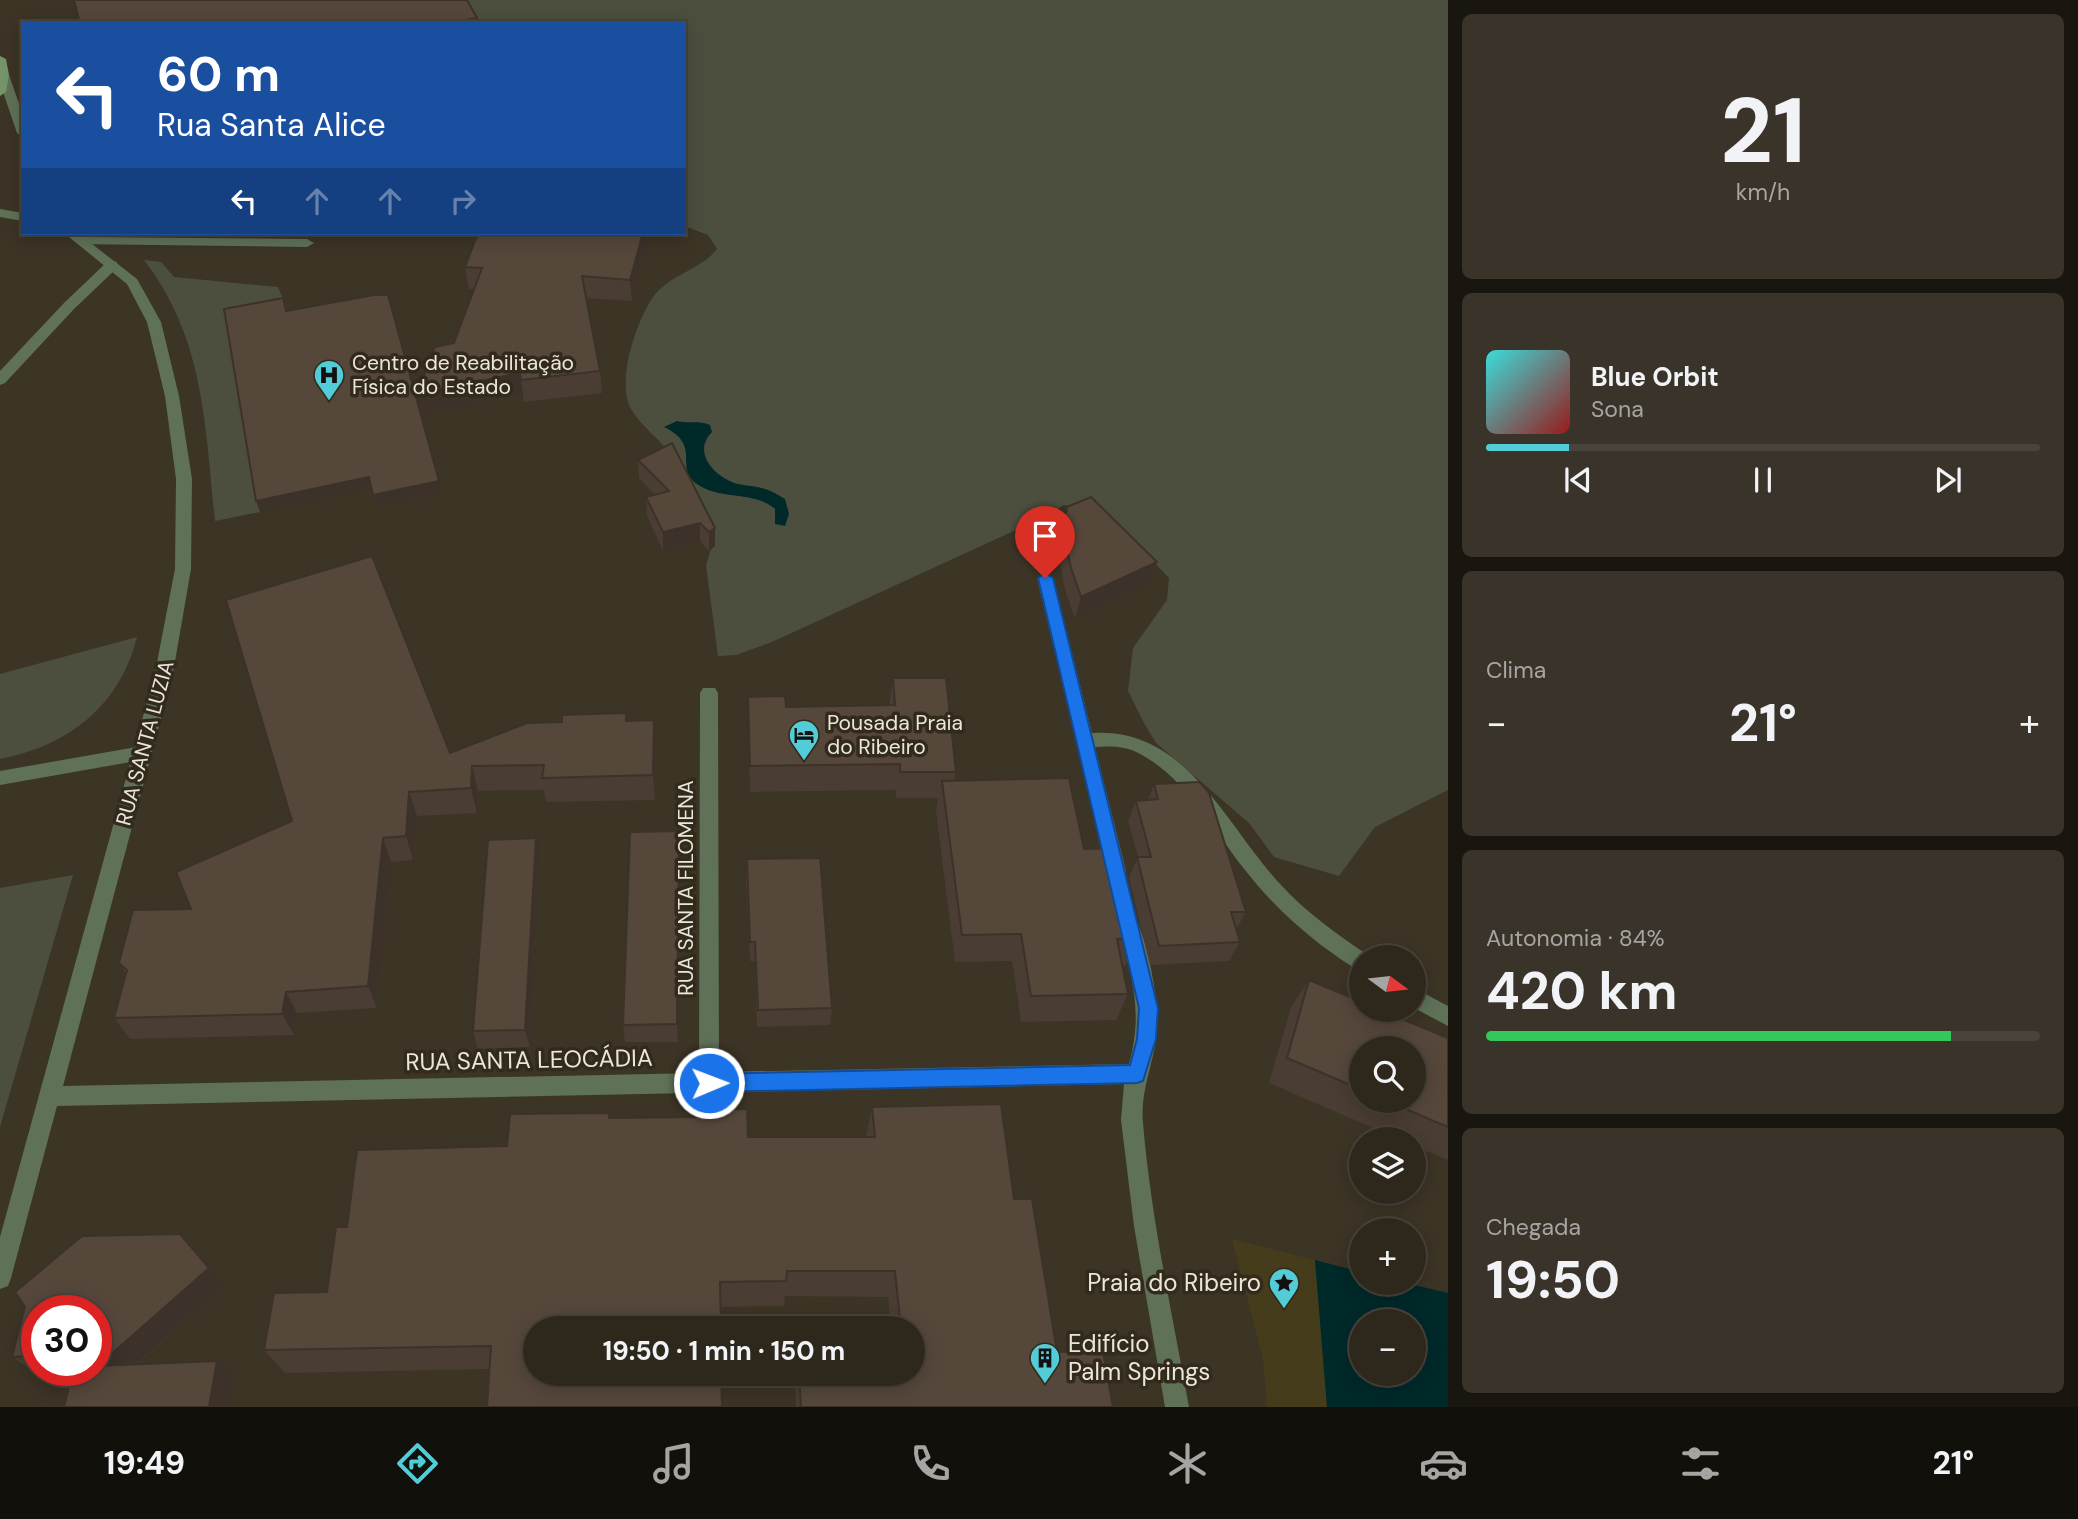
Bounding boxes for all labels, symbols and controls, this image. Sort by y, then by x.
text: 60 m [157,42,280,106]
icon: left [42,49,133,140]
text: 21 [1720,72,1806,190]
text: Rua Santa Alice [157,104,386,146]
text: km/h [1736,177,1790,207]
icon: left [225,182,263,220]
icon: ahead [298,182,336,220]
icon: ahead [371,182,409,220]
icon: right [444,182,482,220]
place label: Centro de Reabilitação Física do Estado [352,349,574,401]
hospital icon: Centro de Reabilitação Física do Estado [312,358,346,402]
text: Blue Orbit [1591,360,1719,394]
text: Sona [1591,394,1644,424]
icon: previous [1559,461,1597,499]
icon: pause [1744,461,1782,499]
icon: next [1929,461,1967,499]
pin [1015,506,1075,578]
icon: arrive [1026,517,1064,555]
text: Clima [1486,655,1546,685]
street label: RUA SANTA LUZIA [109,657,181,829]
text: 21° [1729,689,1797,757]
text: − [1486,698,1507,748]
text: + [2019,698,2040,748]
place label: Pousada Praia do Ribeiro [827,709,963,761]
hotel icon: Pousada Praia do Ribeiro [787,718,821,762]
street label: RUA SANTA FILOMENA [672,780,700,996]
text: Autonomia · 84% [1486,923,1665,953]
north arrow [1349,945,1426,1022]
map controls [1349,945,1426,1386]
text: 420 km [1486,957,1677,1025]
button: search [1349,1036,1426,1113]
street label: RUA SANTA LEOCÁDIA [405,1042,653,1077]
position arrow [672,1046,746,1120]
button: layers [1349,1127,1426,1204]
text: Chegada [1486,1212,1581,1242]
button: + [1349,1218,1426,1295]
text: 19:50 [1486,1246,1620,1314]
place icon: Praia do Ribeiro [1267,1266,1301,1310]
place label: Praia do Ribeiro [1087,1267,1261,1298]
speed limit sign: 30 [21,1295,112,1386]
button: − [1349,1309,1426,1386]
place label: Edifício Palm Springs [1068,1328,1210,1387]
text: 19:50 · 1 min · 150 m [603,1334,845,1368]
building icon: Edifício Palm Springs [1028,1341,1062,1385]
icon: directions [393,1439,442,1488]
icon: music [649,1439,698,1488]
icon: phone [906,1439,955,1488]
icon: climate [1163,1439,1212,1488]
icon: car [1419,1439,1468,1488]
icon: filters [1676,1439,1725,1488]
text: 19:49 [104,1442,185,1484]
text: 21° [1932,1442,1974,1484]

